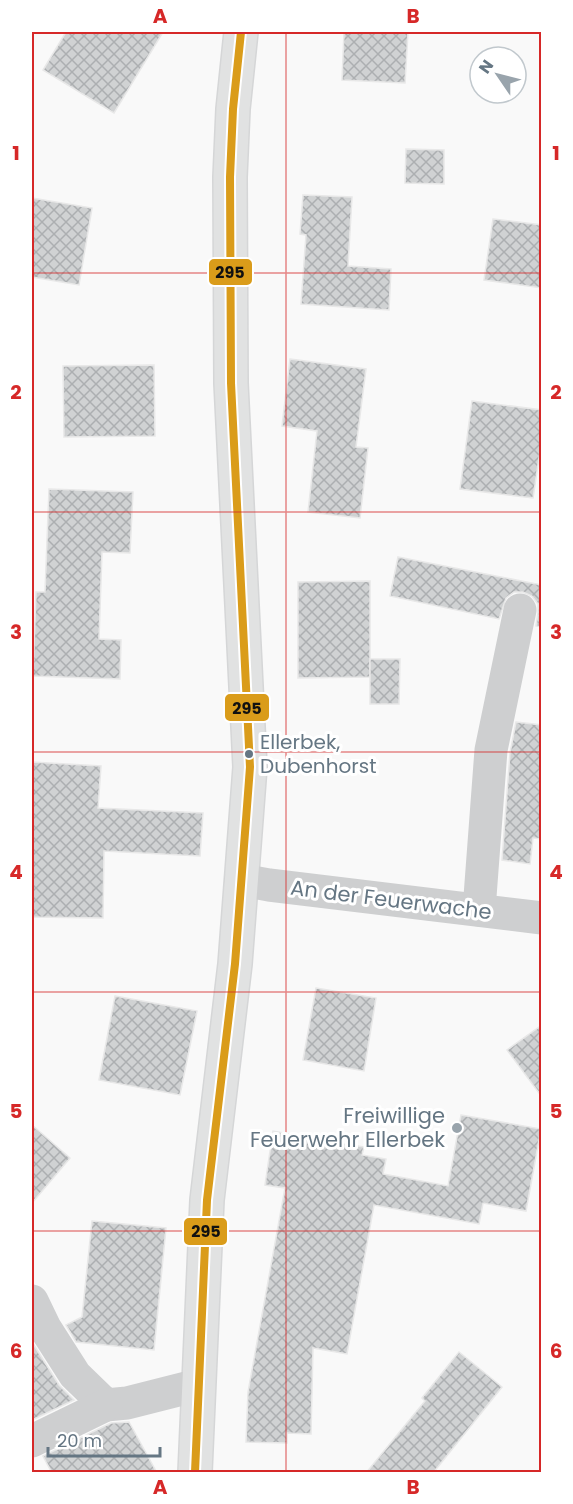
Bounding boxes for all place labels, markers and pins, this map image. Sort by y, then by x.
place label: Ellerbek, Dubenhorst [260,728,376,780]
marker: Ellerbek, Dubenhorst [243,748,255,760]
place label: Freiwillige Feuerwehr Ellerbek [250,1101,445,1154]
marker: Freiwillige Feuerwehr Ellerbek [450,1121,464,1135]

